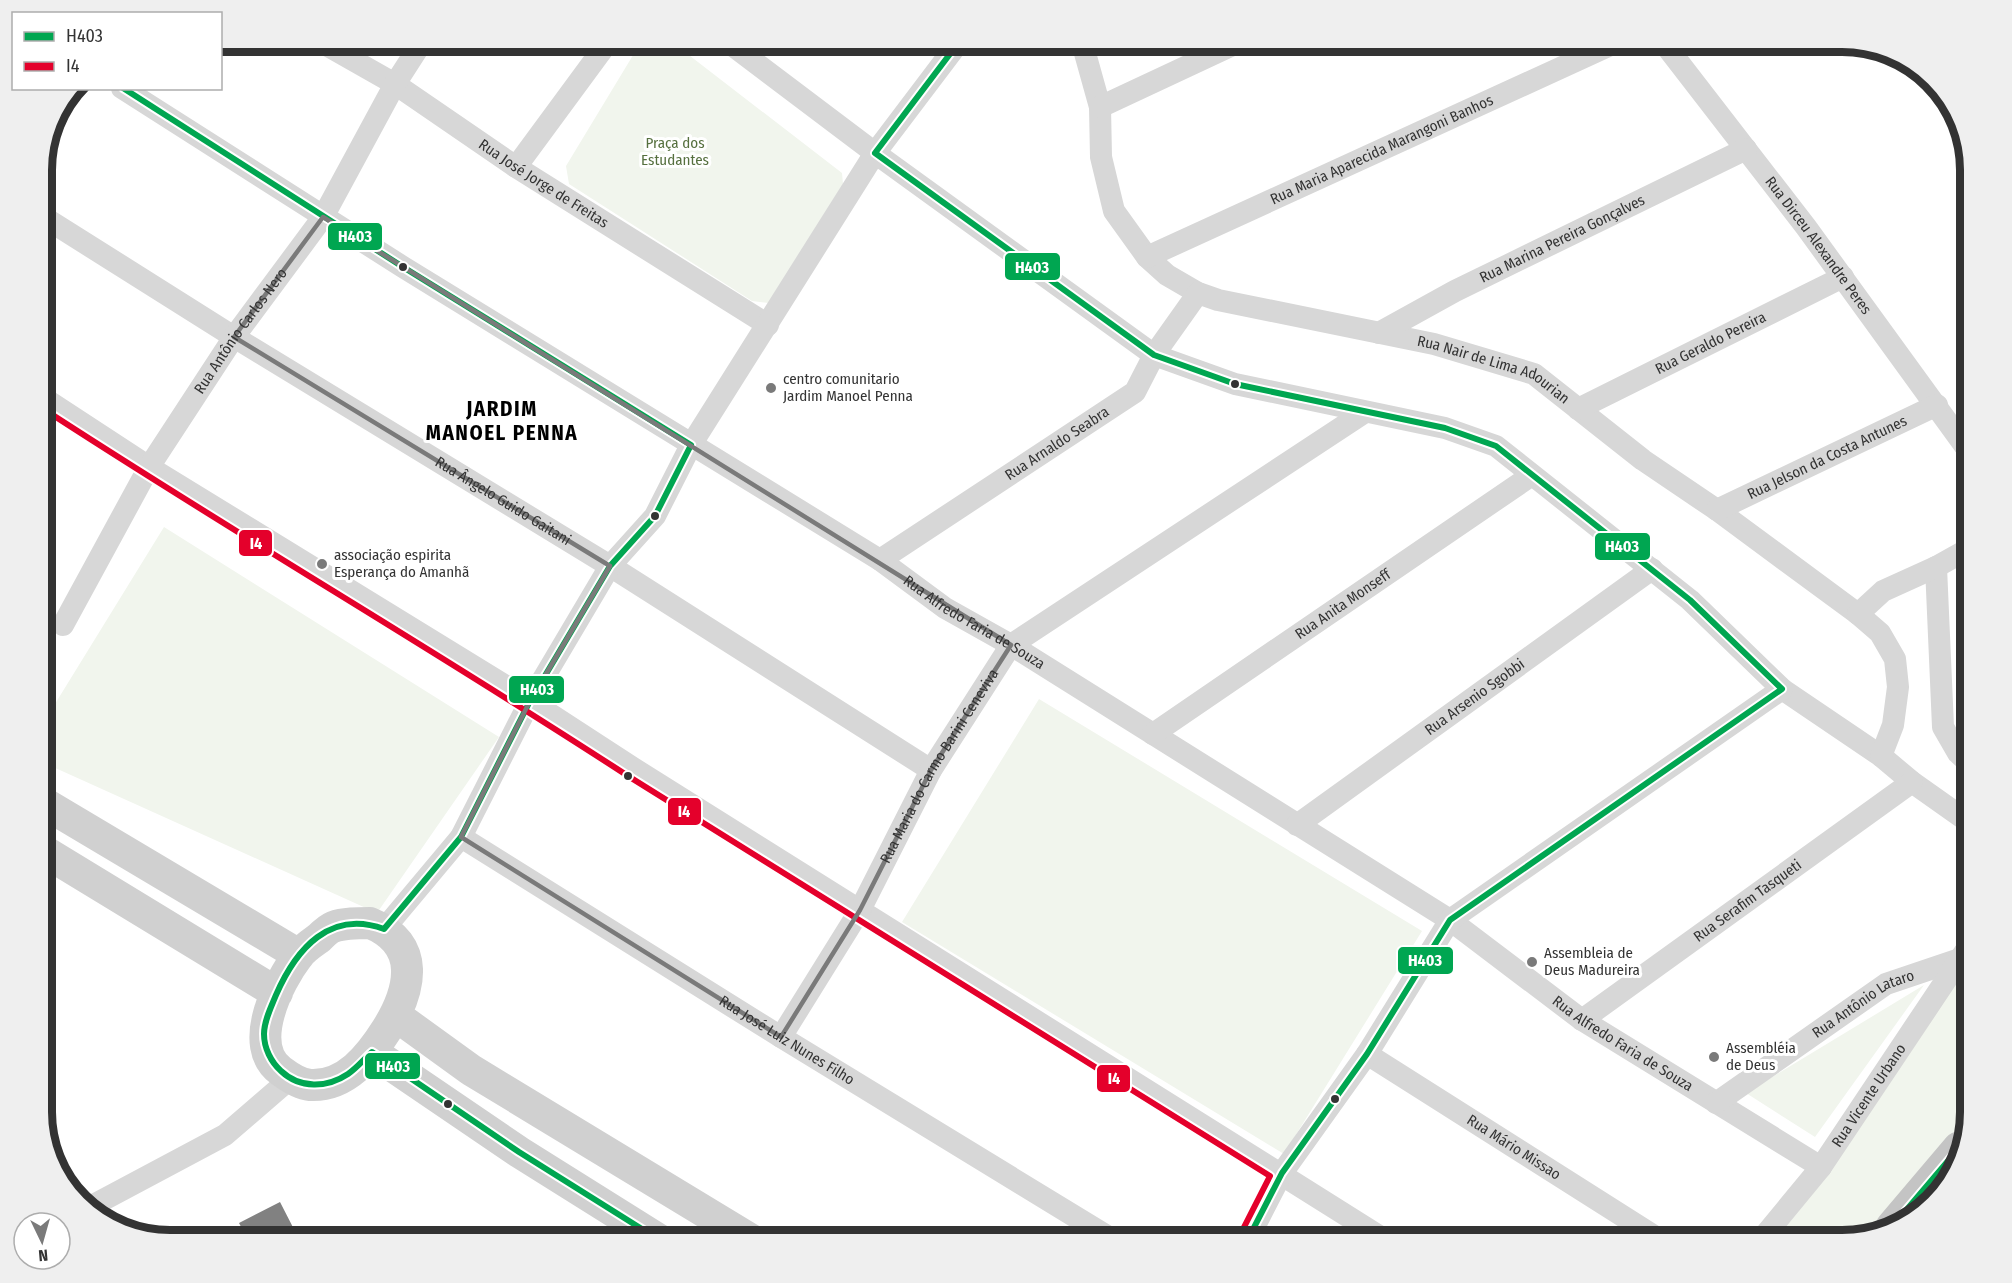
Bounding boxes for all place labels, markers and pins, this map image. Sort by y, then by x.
unlabelled marker [397,261,409,273]
place label: centro comunitario Jardim Manoel Penna [783,370,913,405]
unlabelled marker [1229,378,1241,390]
marker: centro comunitario Jardim Manoel Penna [764,381,778,395]
unlabelled marker [649,510,661,522]
place label: associação espirita Esperança do Amanhã [334,546,469,581]
marker: associação espirita Esperança do Amanhã [315,557,329,571]
unlabelled marker [622,770,634,782]
place label: Assembleia de Deus Madureira [1544,944,1640,979]
marker: Assembleia de Deus Madureira [1525,955,1539,969]
place label: Assembléia de Deus [1726,1039,1796,1074]
marker: Assembléia de Deus [1707,1050,1721,1064]
unlabelled marker [1329,1093,1341,1105]
unlabelled marker [442,1098,454,1110]

